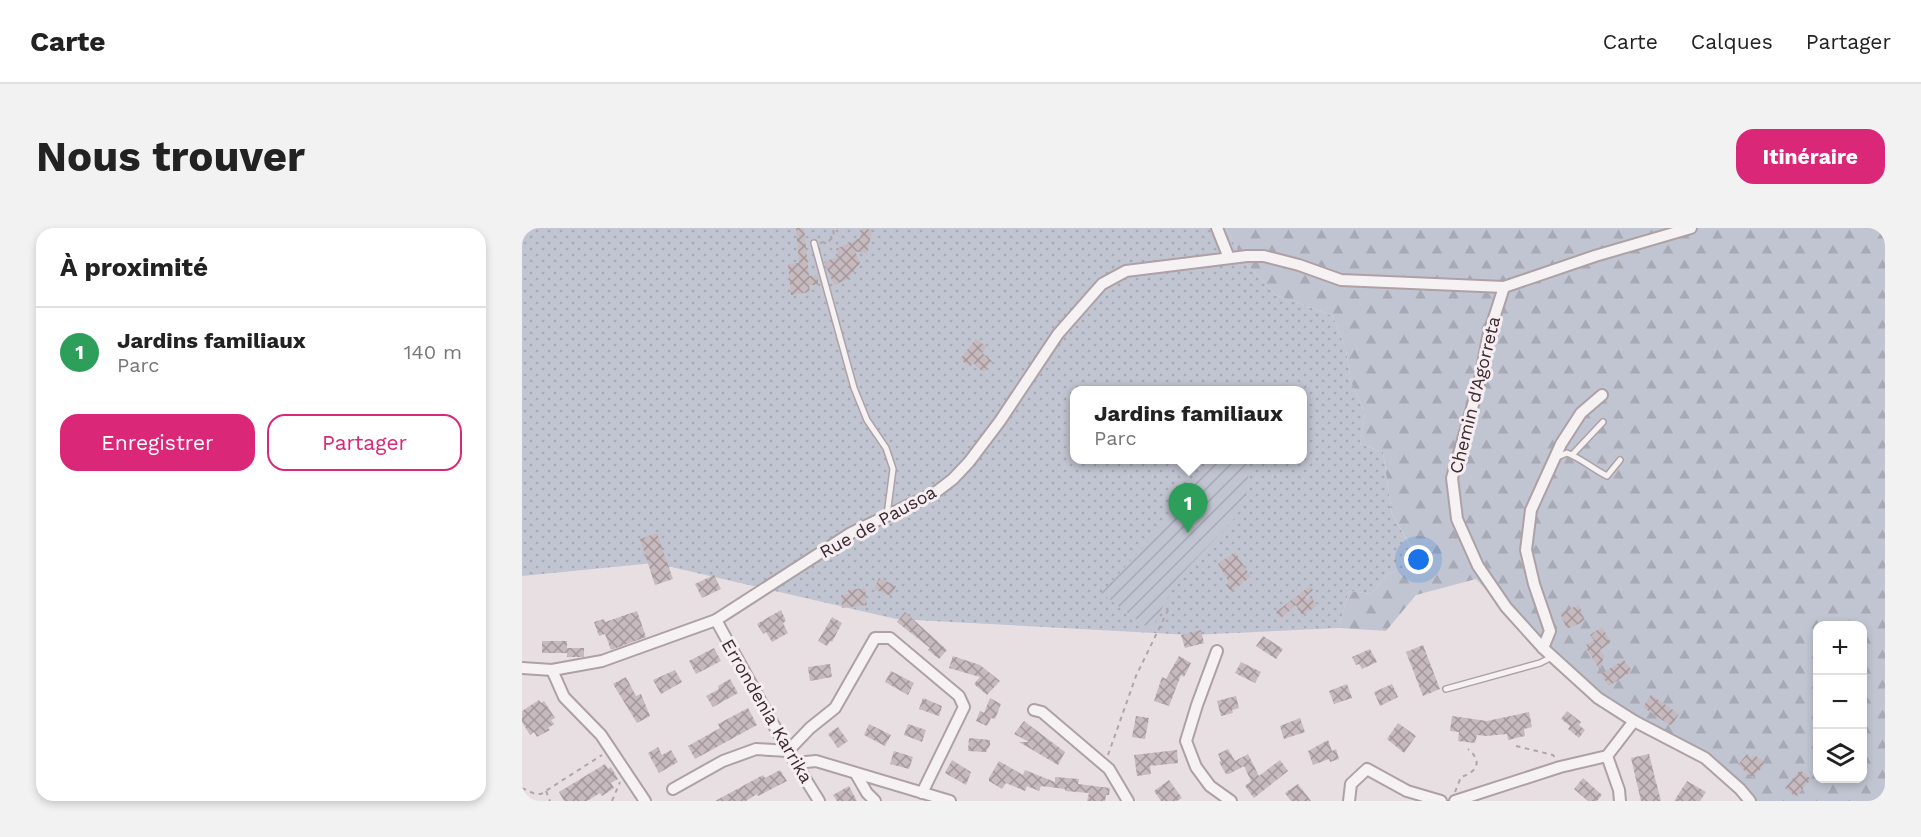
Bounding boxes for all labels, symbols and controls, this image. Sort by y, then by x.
text: Carte [30,25,105,58]
text: Carte [1603,29,1658,54]
text: Calques [1691,29,1773,54]
text: Partager [1806,29,1891,54]
button: Itinéraire [1736,129,1885,184]
text: Nous trouver [36,132,305,181]
text: À proximité [60,252,208,282]
street label: Chemin d'Agorreta [1445,314,1504,476]
text: Jardins familiaux [117,328,306,353]
text: 1 [75,340,84,364]
text: 140 m [404,340,462,364]
text: Parc [117,353,160,377]
popup [1070,386,1307,464]
text: Jardins familiaux [1094,401,1283,426]
button: Enregistrer [60,414,255,471]
button: Partager [267,414,462,471]
text: Parc [1094,426,1137,450]
street label: Rue de Pausoa [816,481,940,562]
pin: 1 [1168,484,1208,533]
your location [1404,545,1433,574]
map controls [1813,621,1867,783]
button: + [1813,621,1867,675]
street label: Errondenia Karrika [718,635,817,786]
button: − [1813,675,1867,729]
button: layers [1813,729,1867,783]

